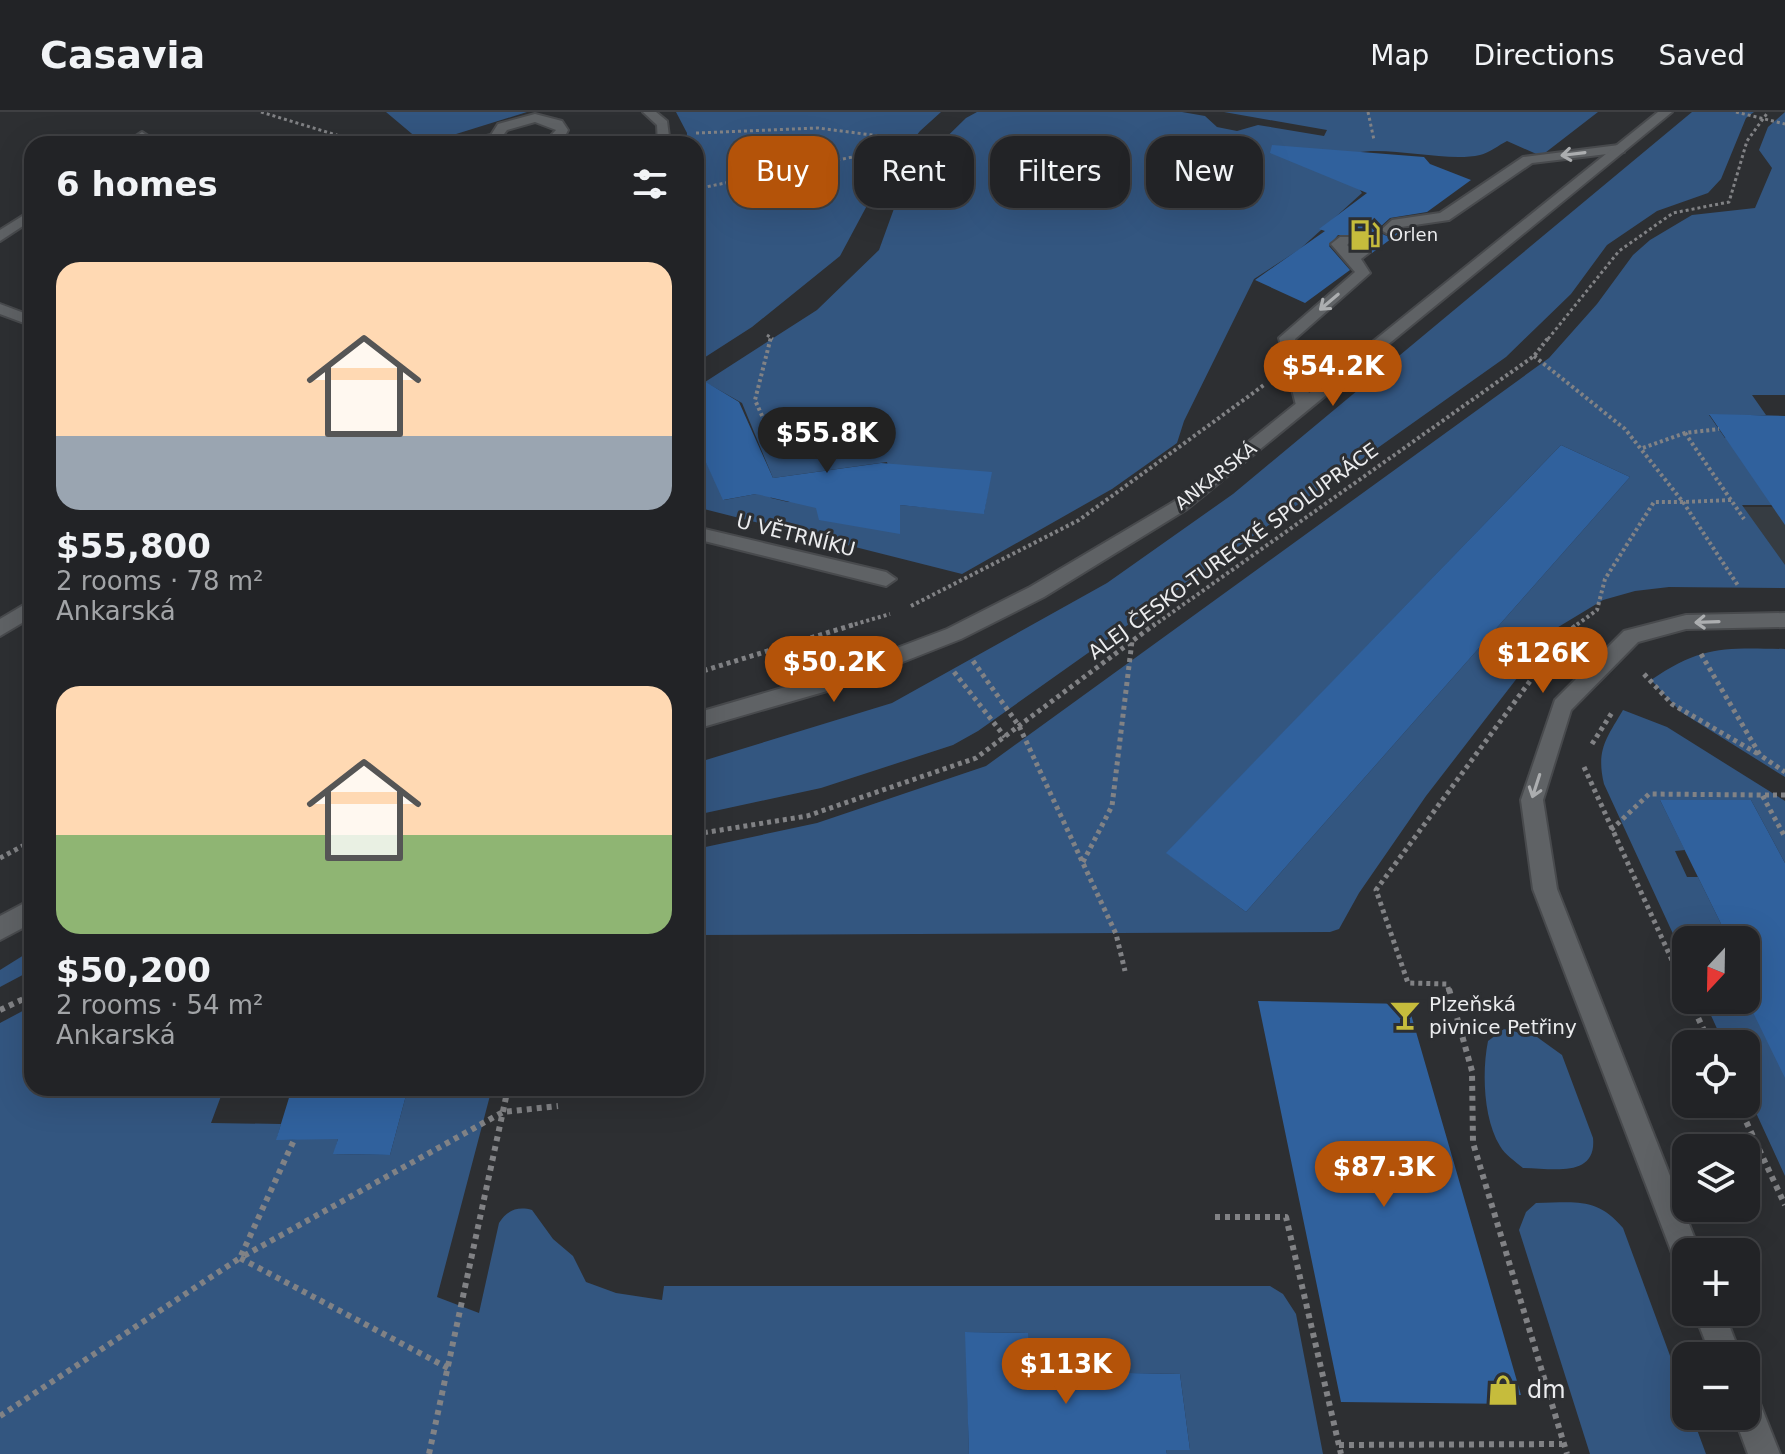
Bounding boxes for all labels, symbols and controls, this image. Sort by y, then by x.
text: Casavia [40,33,205,77]
text: Map [1370,39,1429,72]
text: Directions [1473,39,1614,72]
text: Saved [1658,39,1745,72]
chip: Buy [728,136,838,208]
chip: Rent [854,136,974,208]
chip: Filters [990,136,1130,208]
chip: New [1146,136,1263,208]
one-way arrow [1561,147,1586,162]
icon: filters [628,162,672,206]
text: 6 homes [56,164,218,204]
fuel station icon: Orlen [1348,218,1382,252]
place label: Orlen [1389,224,1438,245]
one-way arrow [1320,293,1340,311]
icon: home [292,314,436,458]
pin: $54.2K [1268,340,1398,408]
text: $54.2K [1282,351,1384,381]
pin: $55.8K [762,407,892,475]
text: $55.8K [776,418,878,448]
street label: ANKARSKÁ [1171,437,1261,514]
street label: ALEJ ČESKO-TURECKÉ SPOLUPRÁCE [1083,438,1383,664]
street label: U VĚTRNÍKU [734,509,858,561]
text: $55,800 [56,526,211,566]
text: 2 rooms · 78 m² [56,566,264,596]
text: Ankarská [56,596,176,626]
one-way arrow [1694,614,1721,629]
pin: $126K [1487,627,1599,695]
pin: $50.2K [769,636,899,704]
text: $126K [1497,638,1589,668]
text: $50.2K [783,647,885,677]
icon: home [292,738,436,882]
one-way arrow [1528,773,1543,798]
north arrow [1672,926,1760,1014]
map controls [1672,926,1760,1430]
text: $50,200 [56,950,211,990]
text: 2 rooms · 54 m² [56,990,264,1020]
place label: Plzeňská pivnice Petřiny [1429,992,1577,1039]
bar icon: Plzeňská pivnice Petřiny [1388,998,1422,1032]
text: Ankarská [56,1020,176,1050]
button: locate [1672,1030,1760,1118]
button: layers [1672,1134,1760,1222]
pin: $87.3K [1319,1141,1449,1209]
text: $87.3K [1333,1152,1435,1182]
button: + [1672,1238,1760,1326]
pin: $113K [1010,1338,1122,1406]
button: − [1672,1342,1760,1430]
text: $113K [1020,1349,1112,1379]
shop icon: dm [1486,1373,1520,1407]
place label: dm [1527,1376,1566,1404]

